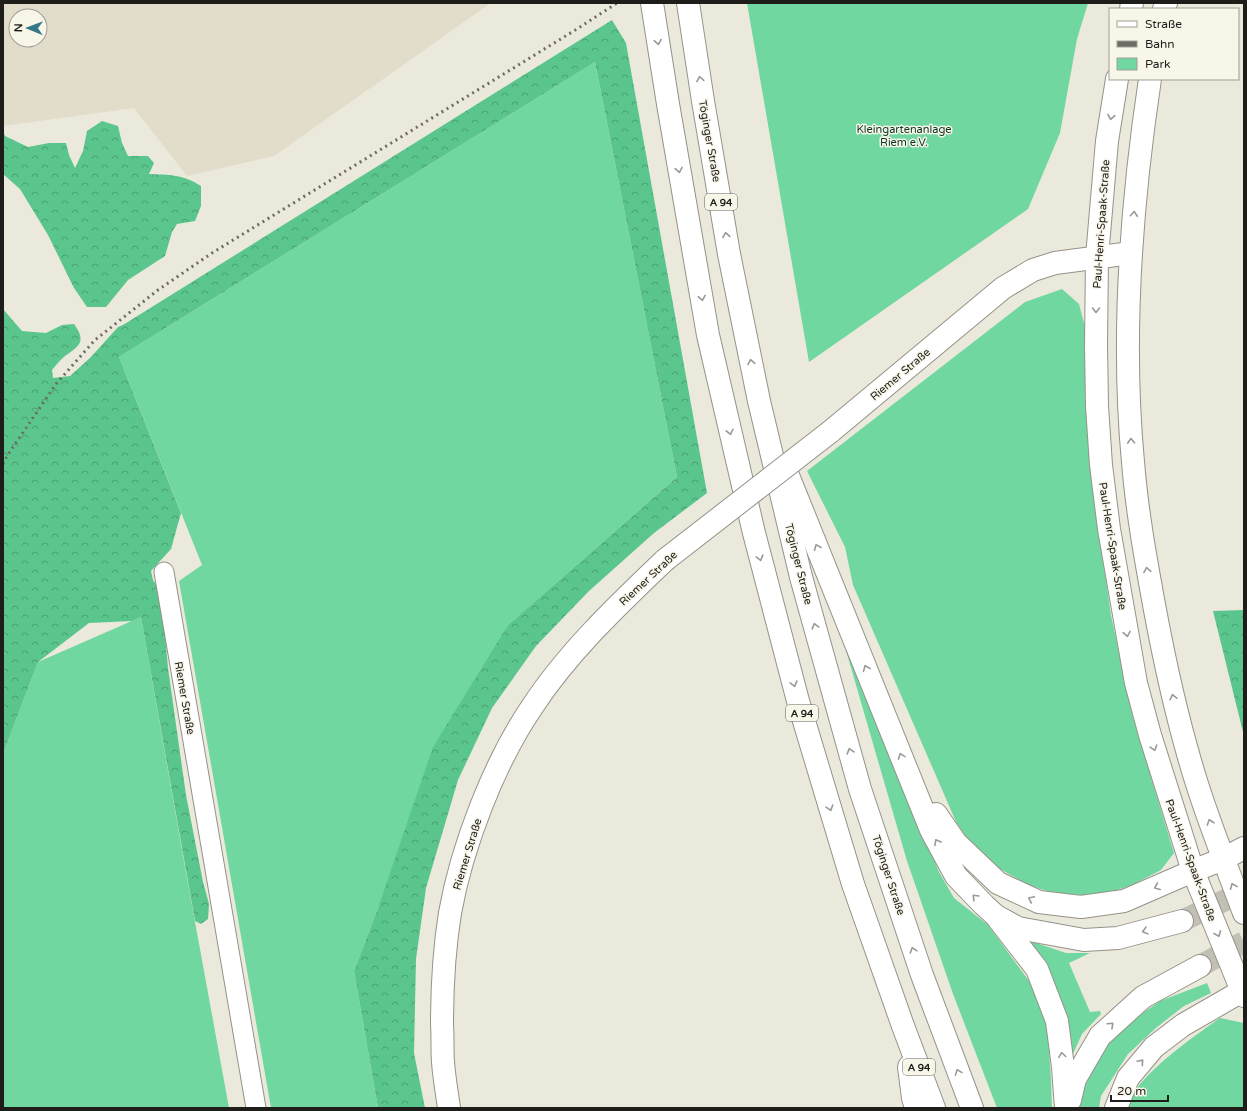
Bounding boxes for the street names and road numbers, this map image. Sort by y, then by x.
street label: Töginger Straße [696,99,723,183]
street label: Paul-Henri-Spaak-Straße [1091,159,1112,289]
road number: A 94 [705,194,737,210]
street label: Riemer Straße [868,346,933,403]
street label: Paul-Henri-Spaak-Straße [1096,481,1129,611]
street label: Töginger Straße [782,522,815,606]
street label: Riemer Straße [617,548,680,608]
street label: Riemer Straße [172,660,197,736]
road number: A 94 [786,705,818,721]
street label: Paul-Henri-Spaak-Straße [1162,797,1219,923]
street label: Riemer Straße [450,817,485,892]
street label: Töginger Straße [869,834,908,917]
road number: A 94 [903,1059,935,1075]

